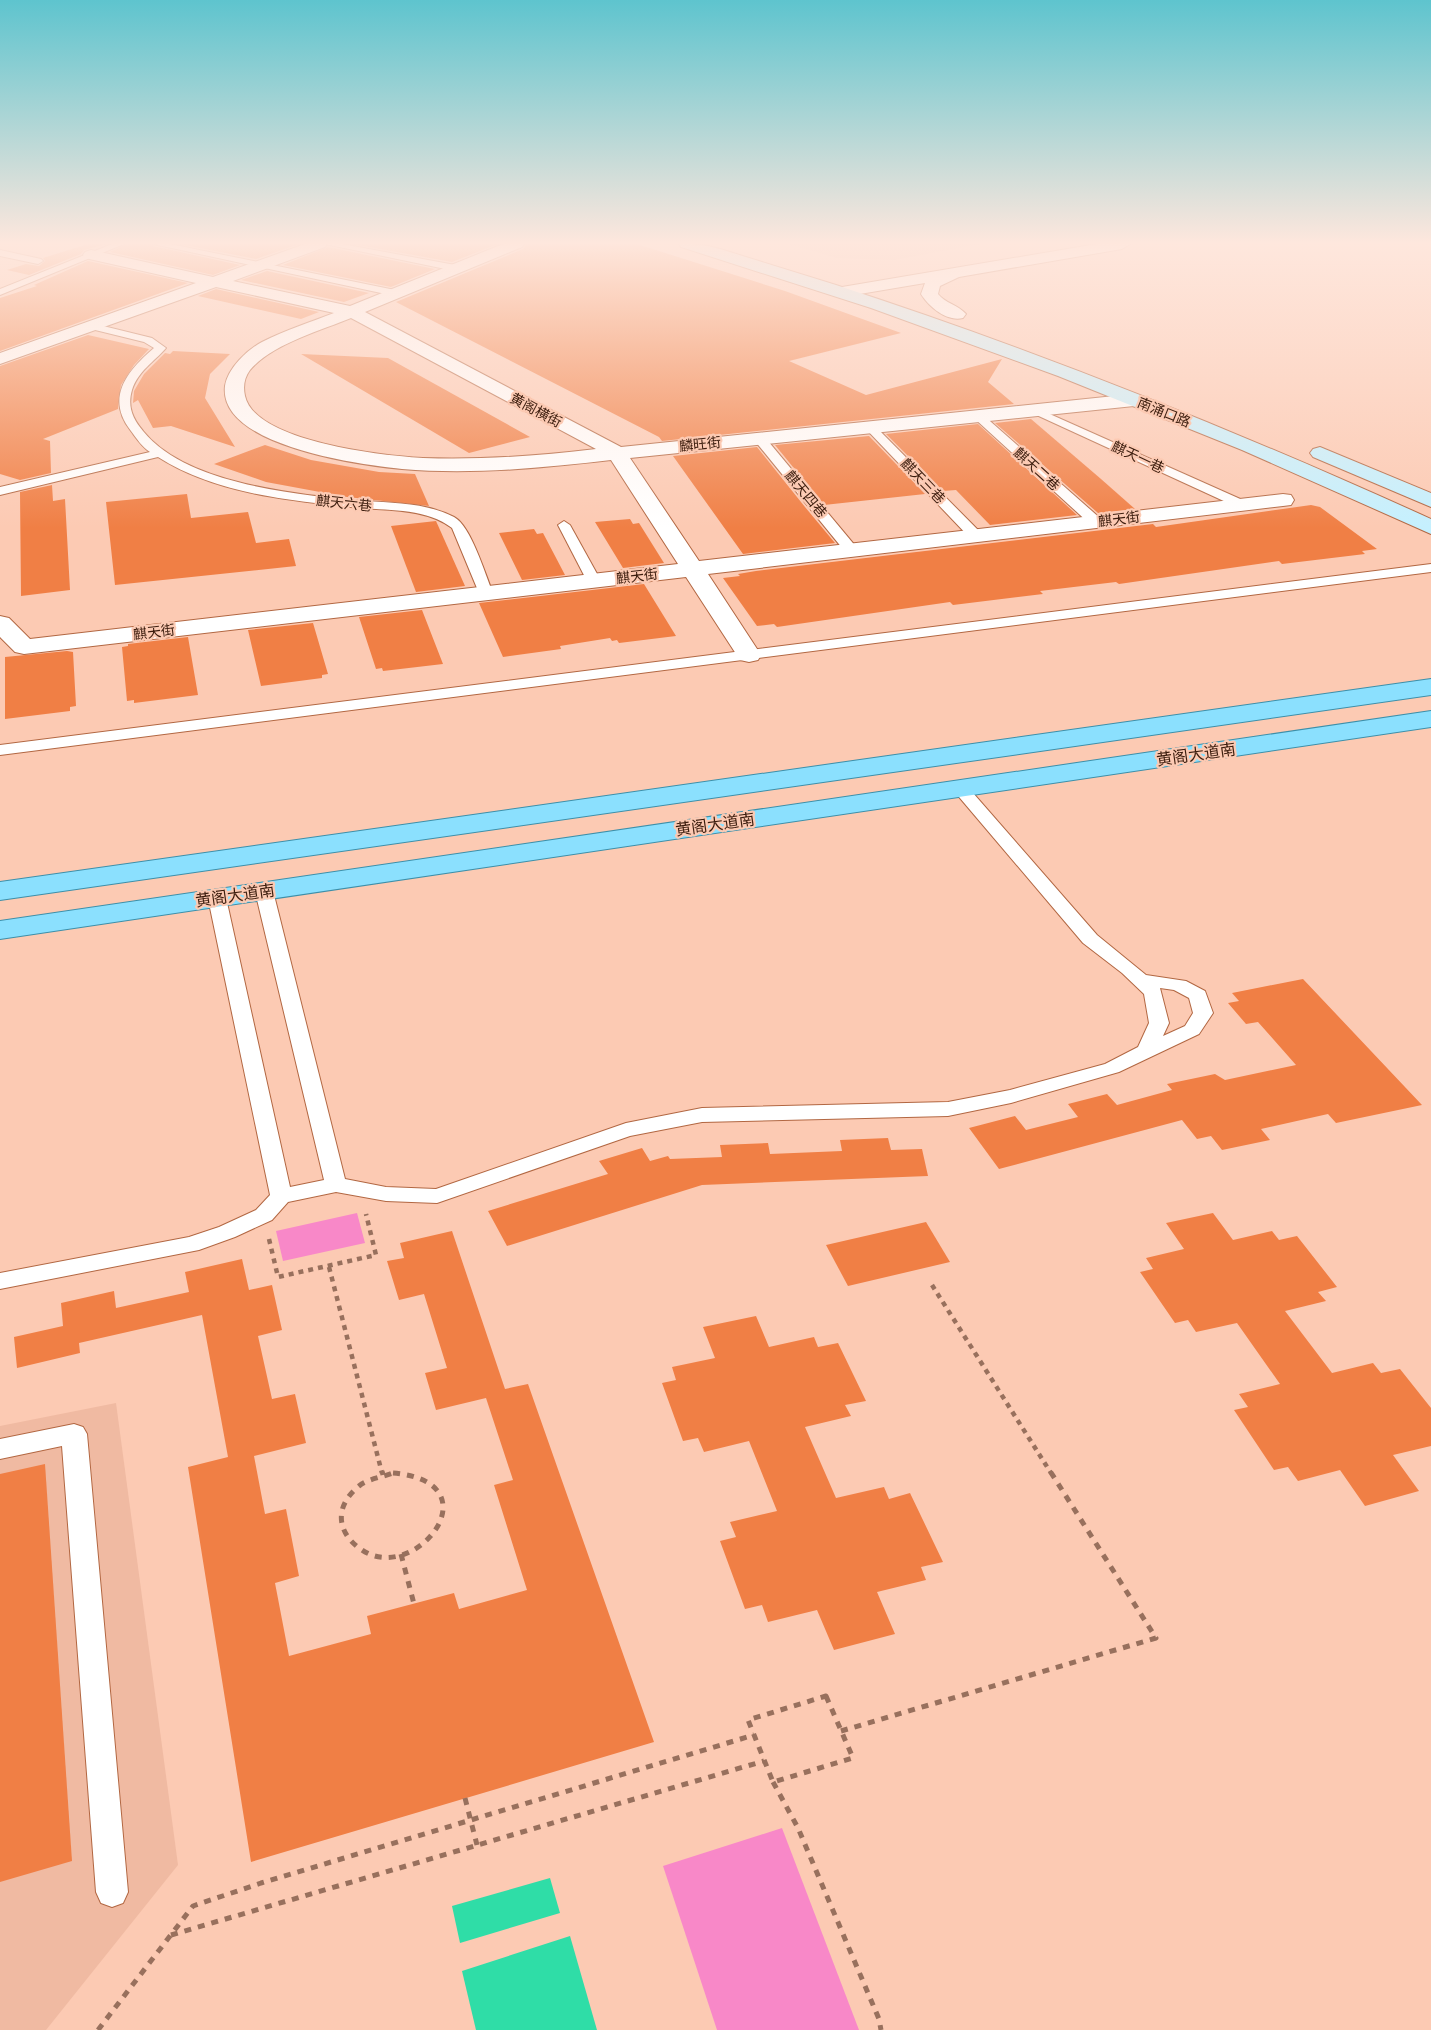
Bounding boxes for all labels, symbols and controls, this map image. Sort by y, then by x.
street label: 黄阁横街 [507,389,565,431]
street label: 南涌口路 [1135,393,1193,431]
street label: 麟旺街 [678,433,722,455]
street label: 麒天一巷 [1109,437,1167,477]
street label: 麒天二巷 [1010,444,1064,494]
street label: 麒天三巷 [897,455,949,507]
street label: 麒天四巷 [781,467,831,521]
street label: 麒天六巷 [315,491,373,515]
street label: 麒天街 [1097,508,1141,530]
street label: 麒天街 [615,565,659,587]
street label: 麒天街 [132,621,176,643]
street label: 黄阁大道南 [1155,739,1237,769]
street label: 黄阁大道南 [674,809,756,839]
street label: 黄阁大道南 [194,880,276,910]

